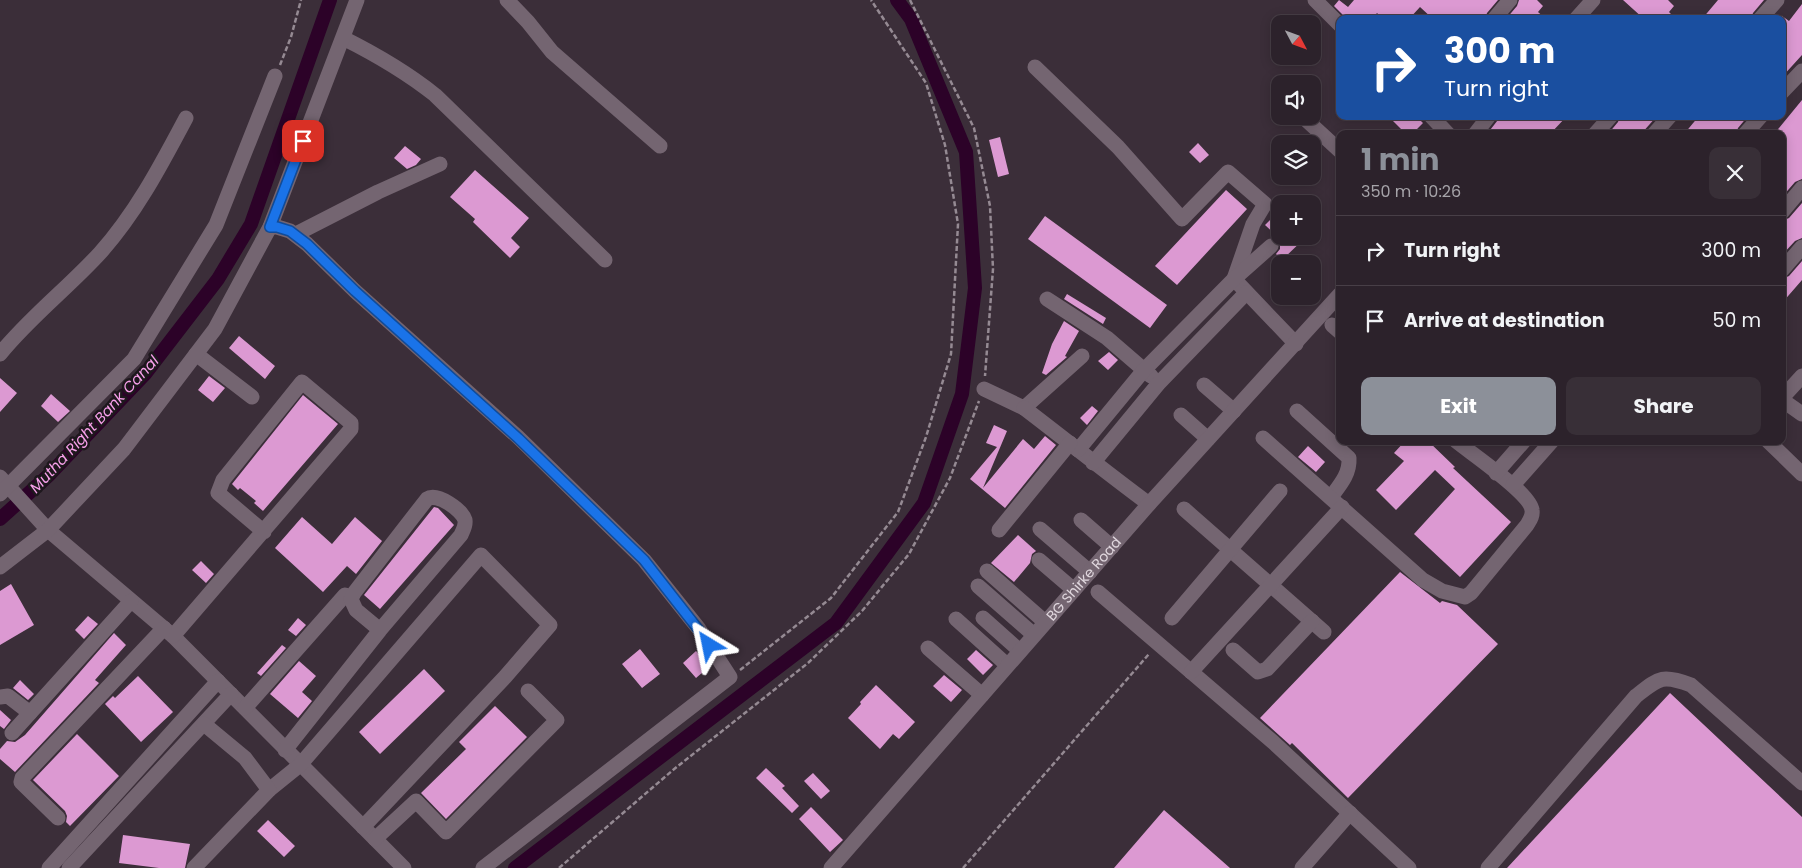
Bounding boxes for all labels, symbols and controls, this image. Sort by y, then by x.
north arrow [1271,15,1321,65]
map controls [1271,15,1321,305]
text: 300 m [1444,26,1555,75]
icon: right [1361,35,1426,100]
text: Turn right [1444,73,1549,104]
button: sound [1271,75,1321,125]
pin [282,120,324,162]
icon: arrive [289,127,317,155]
button: layers [1271,135,1321,185]
text: 1 min [1361,138,1439,181]
button: close [1709,147,1761,199]
text: 350 m · 10:26 [1361,180,1461,203]
button: + [1271,195,1321,245]
icon: right [1361,237,1389,265]
text: Turn right [1404,237,1500,264]
text: 300 m [1701,237,1761,264]
button: − [1271,255,1321,305]
icon: arrive [1361,307,1389,335]
text: Arrive at destination [1404,307,1605,334]
text: 50 m [1712,307,1761,334]
water label: Mutha Right Bank Canal [25,350,164,497]
button: Exit [1361,377,1556,435]
button: Share [1566,377,1761,435]
street label: BG Shirke Road [1042,533,1126,625]
position arrow [682,618,734,670]

